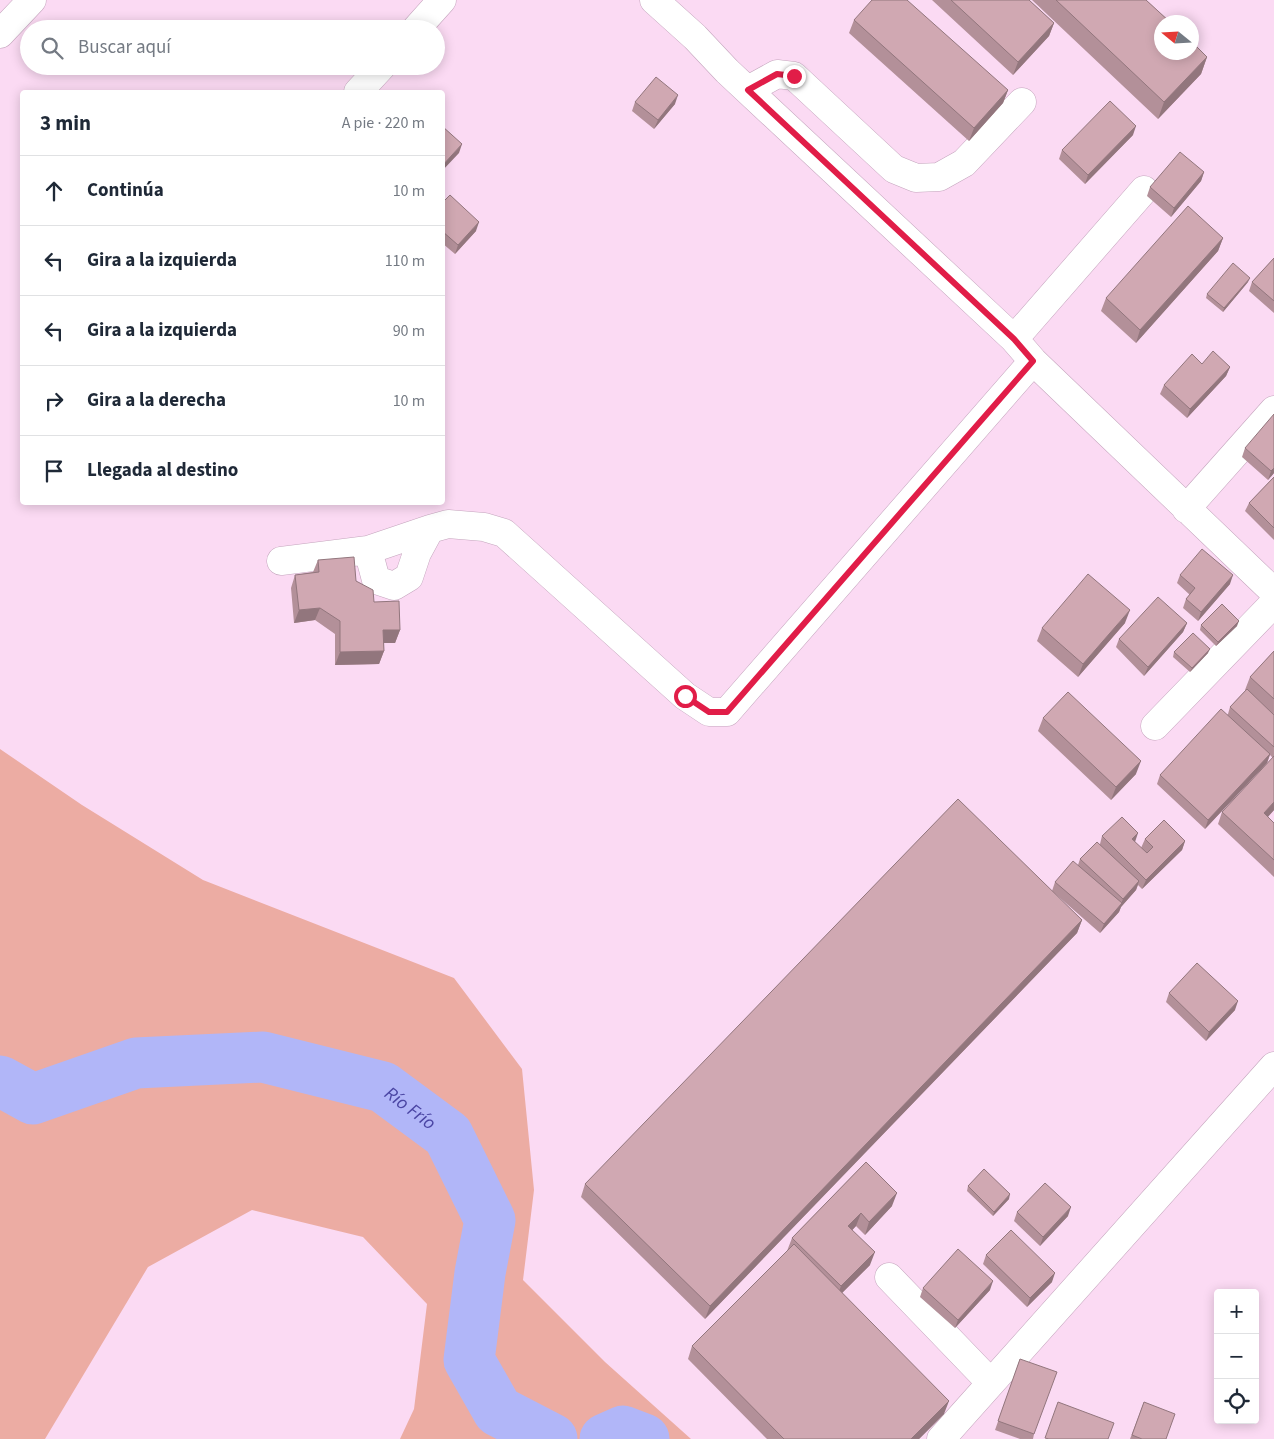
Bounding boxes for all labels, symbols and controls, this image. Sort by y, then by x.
north arrow [1154,15,1199,60]
search box [20,20,445,75]
icon: search [38,34,66,62]
text: Buscar aquí [78,34,171,61]
route end [783,65,806,88]
text: 3 min [40,108,91,138]
text: A pie · 220 m [342,112,425,134]
icon: ahead [40,177,68,205]
text: Continúa [87,177,164,204]
text: 10 m [393,180,425,202]
icon: left [40,247,68,275]
text: Gira a la izquierda [87,247,237,274]
text: 110 m [385,250,425,272]
icon: left [40,317,68,345]
text: Gira a la izquierda [87,317,237,344]
text: 90 m [393,320,425,342]
icon: right [40,387,68,415]
text: Gira a la derecha [87,387,226,414]
text: 10 m [393,390,425,412]
icon: arrive [40,457,68,485]
text: Llegada al destino [87,457,238,484]
route start [674,685,697,708]
water label: Río Frío [378,1081,441,1137]
map controls [1214,1289,1259,1424]
button: + [1214,1289,1259,1334]
button: − [1214,1334,1259,1379]
button: locate [1214,1379,1259,1424]

